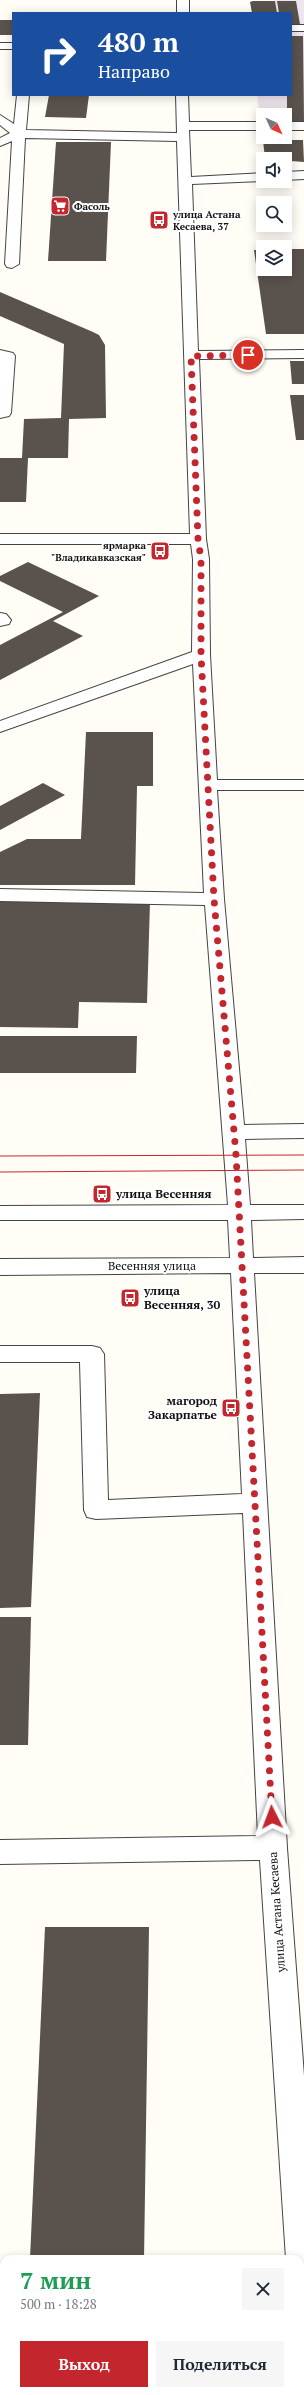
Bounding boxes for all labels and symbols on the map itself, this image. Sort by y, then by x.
north arrow [256,108,292,144]
supermarket icon: Фасоль [49,195,71,217]
place label: Фасоль [74,200,110,213]
place label: улица Астана Кесаева, 37 [172,208,241,233]
bus stop icon: улица Астана Кесаева, 37 [148,209,170,231]
pin [231,338,265,372]
place label: ярмарка "Владикавказская" [51,539,146,564]
bus stop icon: ярмарка "Владикавказская" [149,540,171,562]
bus stop icon: улица Весенняя [91,1183,113,1205]
place label: улица Весенняя [115,1186,211,1201]
street label: Весенняя улица [108,1258,196,1273]
place label: улица Весенняя, 30 [143,1283,221,1312]
bus stop icon: улица Весенняя, 30 [119,1287,141,1309]
place label: магород Закарпатье [148,1393,218,1422]
bus stop icon: магород Закарпатье [220,1397,242,1419]
position arrow [251,1796,293,1838]
street label: улица Астана Кесаева [265,1851,288,1974]

